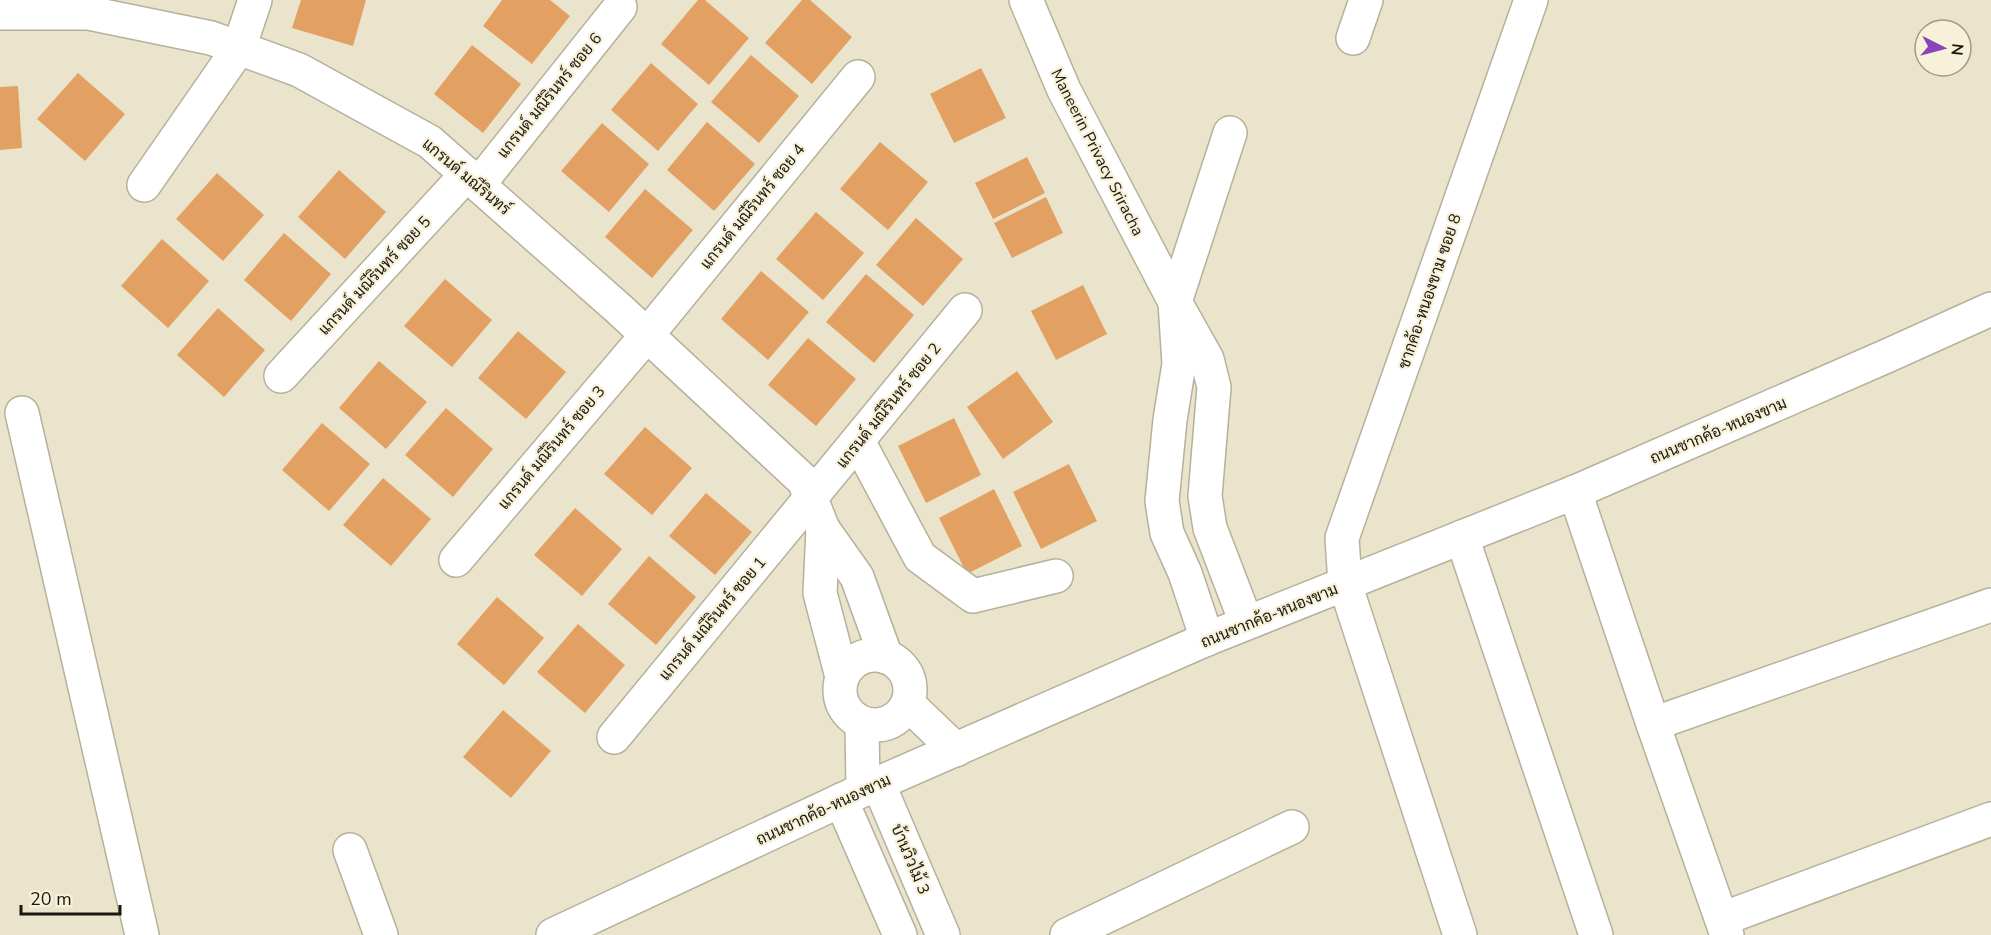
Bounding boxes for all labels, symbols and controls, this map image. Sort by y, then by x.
north arrow [1913,18,1973,78]
street label: แกรนด์ มณีรินทร์ ซอย 6 [491,27,607,163]
text: N [1945,42,1968,57]
street label: Maneerin Privacy Sriracha [1045,65,1149,240]
street label: แกรนด์ มณีรินทร์ [417,132,517,220]
street label: แกรนด์ มณีรินทร์ ซอย 4 [694,138,811,274]
street label: แกรนด์ มณีรินทร์ ซอย 5 [312,210,436,340]
street label: ชากค้อ-หนองขาม ซอย 8 [1393,211,1467,372]
street label: แกรนด์ มณีรินทร์ ซอย 2 [830,337,946,473]
street label: แกรนด์ มณีรินทร์ ซอย 3 [492,380,610,514]
street label: ถนนชากค้อ-หนองขาม [1647,392,1790,470]
street label: แกรนด์ มณีรินทร์ ซอย 1 [653,551,771,685]
street label: ถนนชากค้อ-หนองขาม [1197,578,1341,654]
street label: ถนนชากค้อ-หนองขาม [752,769,894,851]
street label: บ้านวิวไม้ 3 [885,820,936,898]
scale bar [21,878,120,916]
text: 20 m [30,887,72,911]

